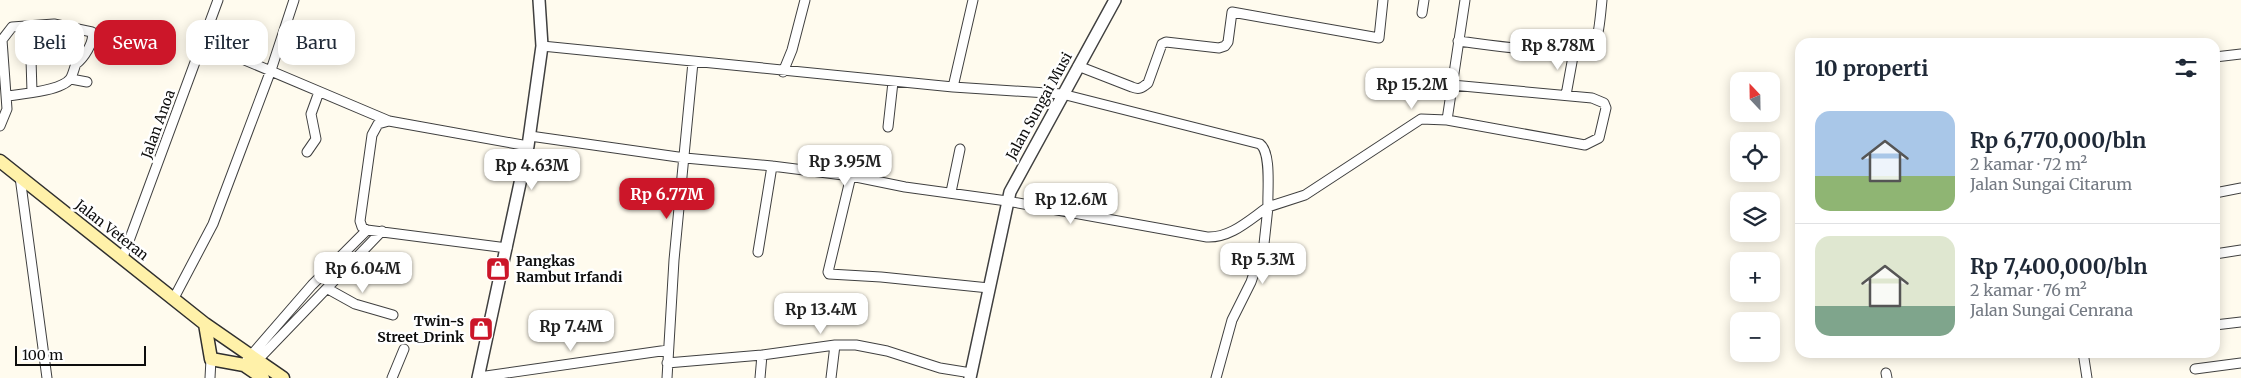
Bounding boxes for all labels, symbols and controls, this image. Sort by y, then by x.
chip: Beli [15,20,84,65]
chip: Sewa [94,20,176,65]
chip: Filter [186,20,268,65]
chip: Baru [278,20,355,65]
pin: Rp 8.78M [1506,28,1610,71]
text: Rp 8.78M [1521,35,1595,55]
street label: Jalan Sungai Musi [1002,49,1076,164]
icon: filters [2172,54,2200,82]
text: 10 properti [1815,55,1928,82]
pin: Rp 15.2M [1360,68,1464,110]
north arrow [1730,72,1780,122]
map controls [1730,72,1780,362]
text: Rp 15.2M [1376,74,1448,94]
street label: Jalan Anoa [137,87,179,162]
text: Rp 6,770,000/bln [1970,127,2146,154]
icon: home [1855,131,1915,191]
button: locate [1730,132,1780,182]
pin: Rp 3.95M [793,144,897,187]
pin: Rp 4.63M [480,148,584,191]
text: Rp 3.95M [809,151,881,171]
text: 2 kamar · 72 m² [1970,154,2087,174]
text: Rp 4.63M [495,155,569,175]
text: Jalan Sungai Citarum [1970,174,2132,194]
pin: Rp 6.77M [615,178,719,220]
pin: Rp 12.6M [1019,182,1123,225]
text: Rp 6.77M [630,184,704,204]
text: Rp 12.6M [1035,189,1107,209]
button: layers [1730,192,1780,242]
street label: Jalan Veteran [71,195,152,264]
pin: Rp 5.3M [1217,242,1309,285]
text: Rp 5.3M [1231,249,1295,269]
pin: Rp 6.04M [311,252,415,294]
place label: Pangkas Rambut Irfandi [516,252,623,286]
button: + [1730,252,1780,302]
text: Rp 7,400,000/bln [1970,253,2148,280]
shop icon: Pangkas Rambut Irfandi [485,256,511,282]
icon: home [1855,256,1915,316]
text: Rp 6.04M [325,258,401,278]
text: 2 kamar · 76 m² [1970,280,2087,300]
pin: Rp 13.4M [769,292,873,335]
text: Rp 13.4M [785,299,857,319]
text: Jalan Sungai Cenrana [1970,300,2133,320]
pin: Rp 7.4M [525,310,617,352]
place label: Twin-s Street_Drink [377,312,465,346]
button: − [1730,312,1780,362]
shop icon: Twin-s Street_Drink [468,316,494,342]
text: Rp 7.4M [539,316,603,336]
scale bar [15,343,146,366]
text: 100 m [22,346,63,364]

